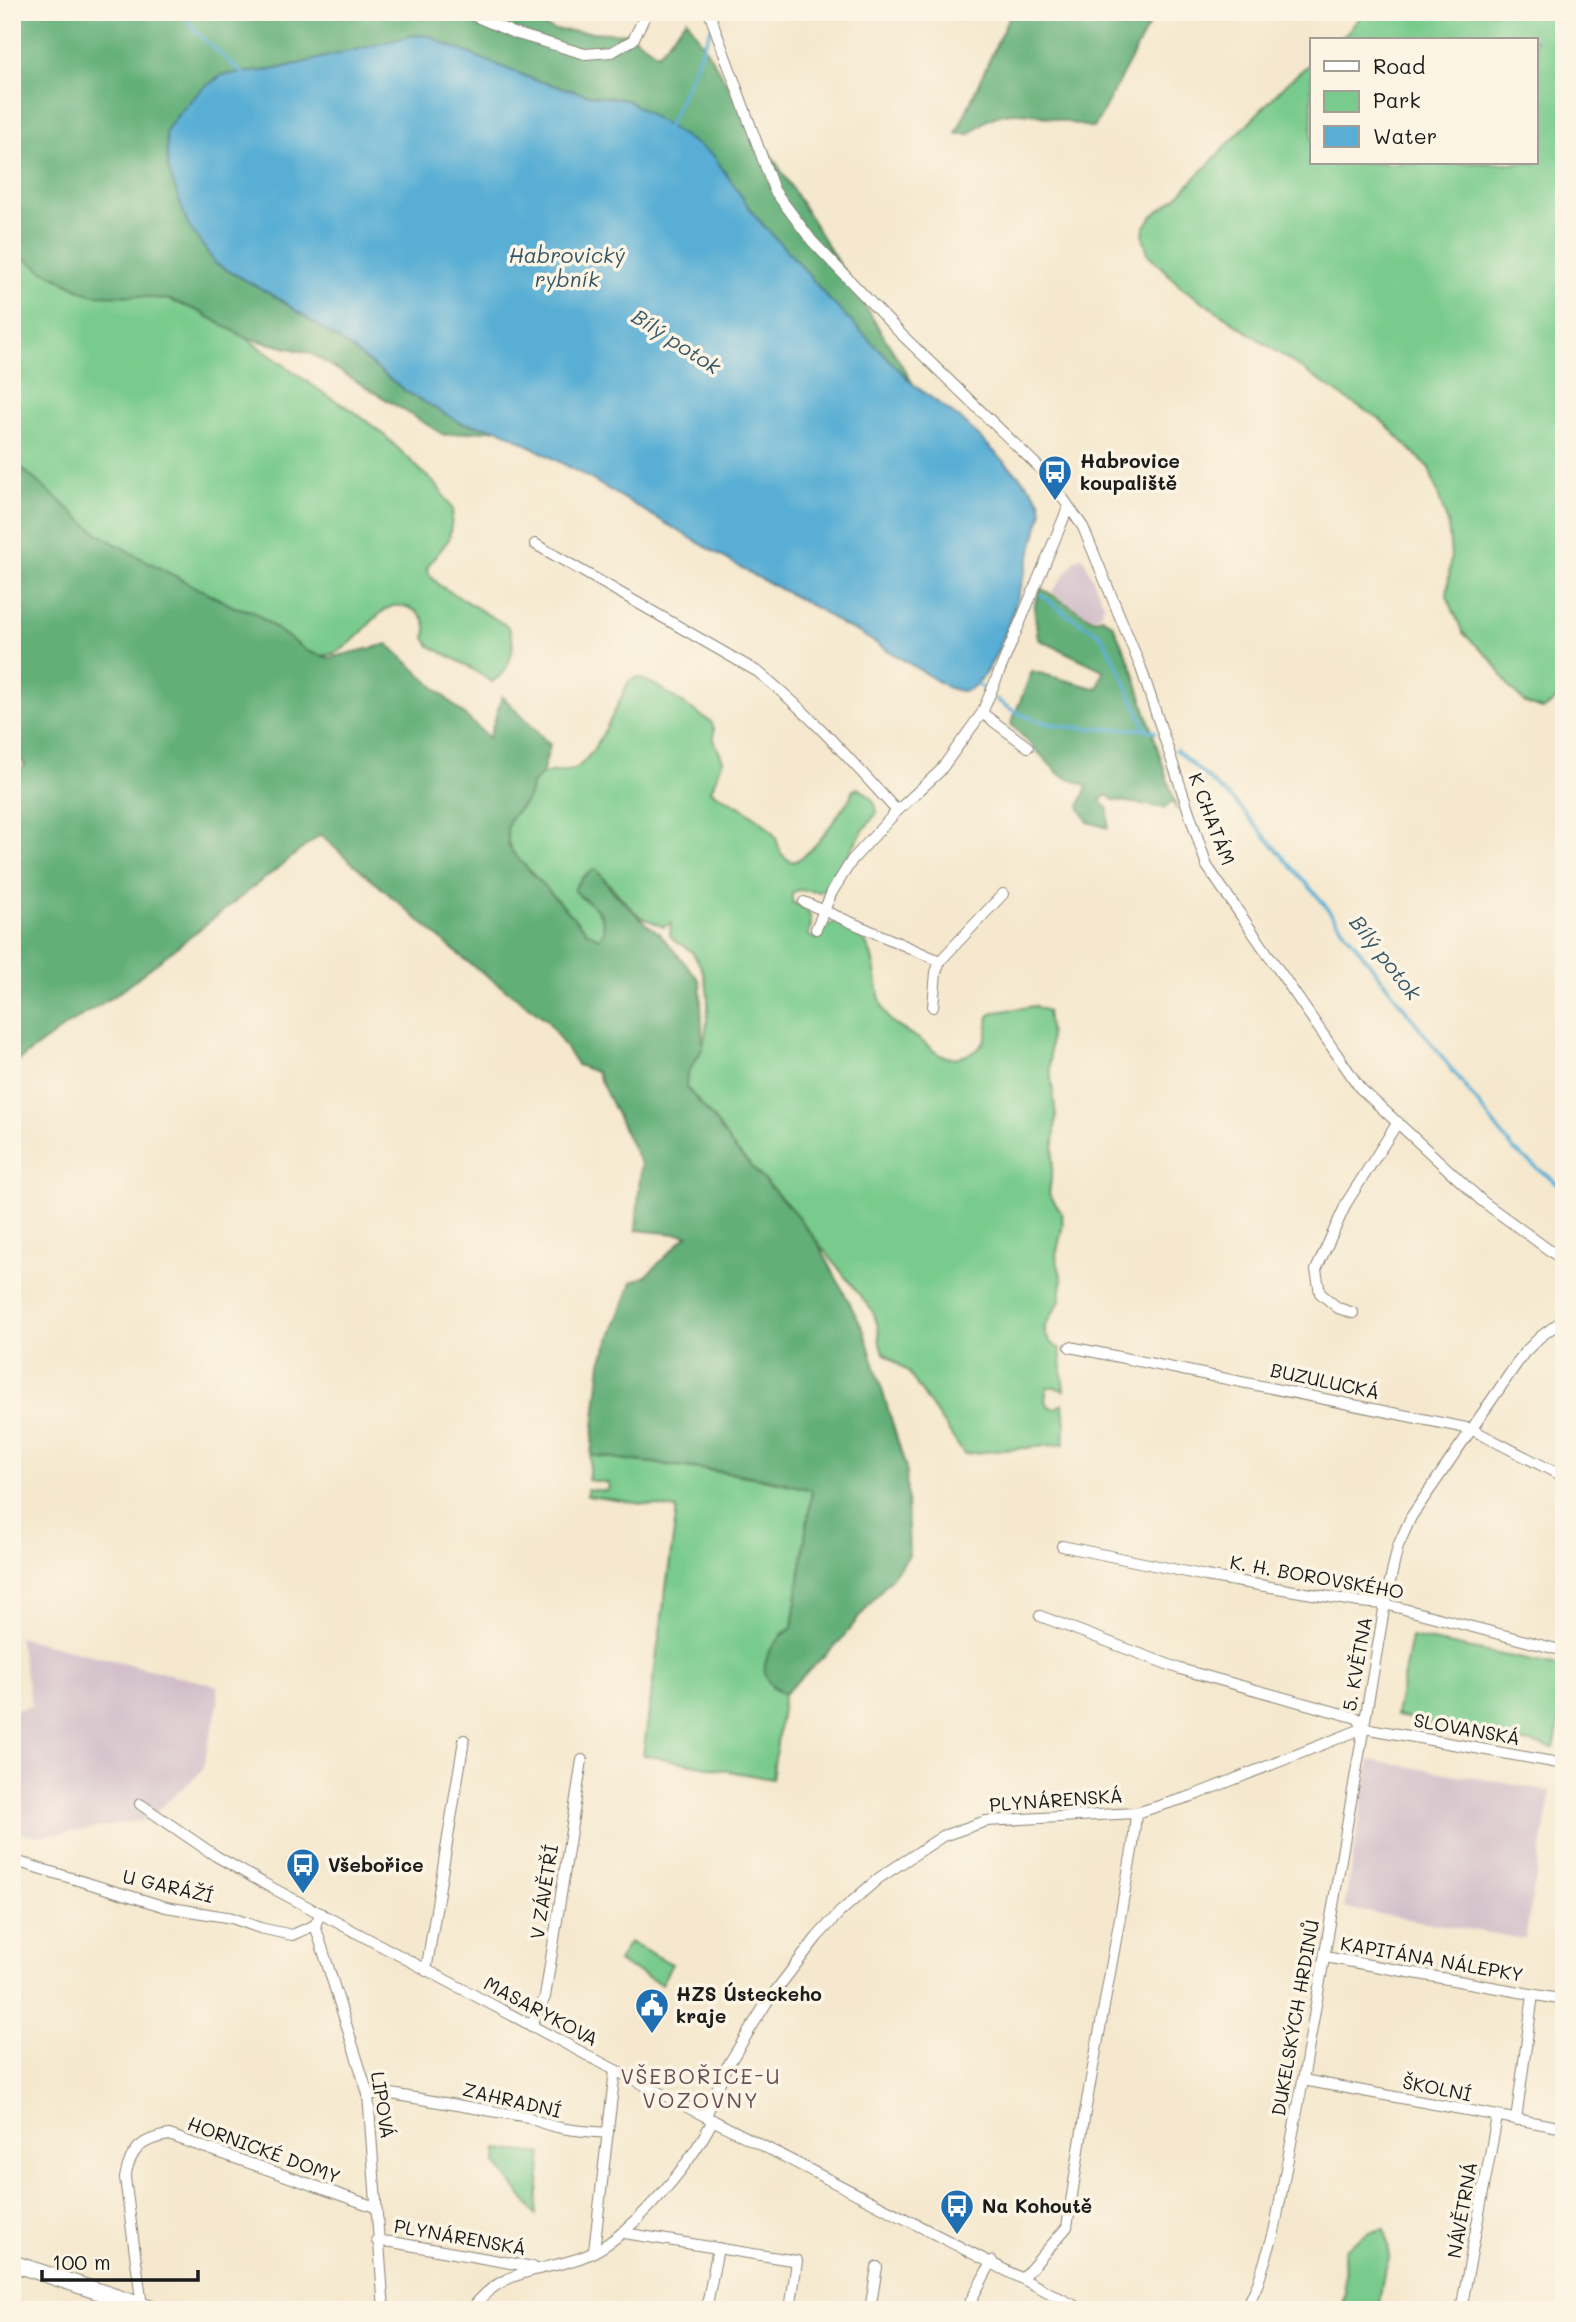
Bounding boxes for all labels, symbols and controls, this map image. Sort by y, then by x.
legend [1310,38,1538,164]
text: Road [1373,52,1425,79]
text: Park [1373,86,1421,113]
text: Water [1373,122,1437,149]
water label: Habrovický rybník [509,241,625,292]
water label: Bílý potok [627,302,727,380]
place label: Habrovice koupaliště [1080,448,1180,495]
bus stop icon: Habrovice koupaliště [1036,453,1074,502]
street label: K CHATÁM [1183,769,1241,868]
water label: Bílý potok [1345,909,1428,1006]
street label: BUZULUCKÁ [1268,1357,1382,1404]
street label: K. H. BOROVSKÉHO [1228,1549,1406,1604]
street label: 5. KVĚTNA [1336,1615,1377,1713]
street label: SLOVANSKÁ [1412,1707,1522,1750]
street label: PLYNÁRENSKÁ [988,1782,1124,1817]
street label: V ZÁVĚTŘÍ [524,1843,563,1941]
bus stop icon: Všebořice [284,1846,322,1895]
place label: Všebořice [328,1852,424,1877]
street label: U GARÁŽÍ [120,1863,216,1908]
street label: DUKELSKÝCH HRDINŮ [1265,1918,1324,2118]
street label: KAPITÁNA NÁLEPKY [1339,1930,1525,1987]
street label: MASARYKOVA [480,1970,603,2051]
place label: HZS Ústeckeho kraje [676,1981,822,2028]
public building icon: HZS Ústeckeho kraje [633,1986,671,2035]
district label: VŠEBOŘICE-U VOZOVNY [621,2062,781,2113]
street label: ŠKOLNÍ [1401,2069,1474,2106]
street label: LIPOVÁ [366,2070,401,2140]
street label: ZAHRADNÍ [460,2076,564,2123]
street label: HORNICKÉ DOMY [184,2110,344,2189]
street label: NÁVĚTRNÁ [1441,2160,1482,2260]
bus stop icon: Na Kohoutě [938,2187,976,2236]
place label: Na Kohoutě [982,2193,1092,2218]
street label: PLYNÁRENSKÁ [392,2213,528,2260]
scale bar [42,2238,198,2282]
text: 100 m [52,2248,111,2275]

